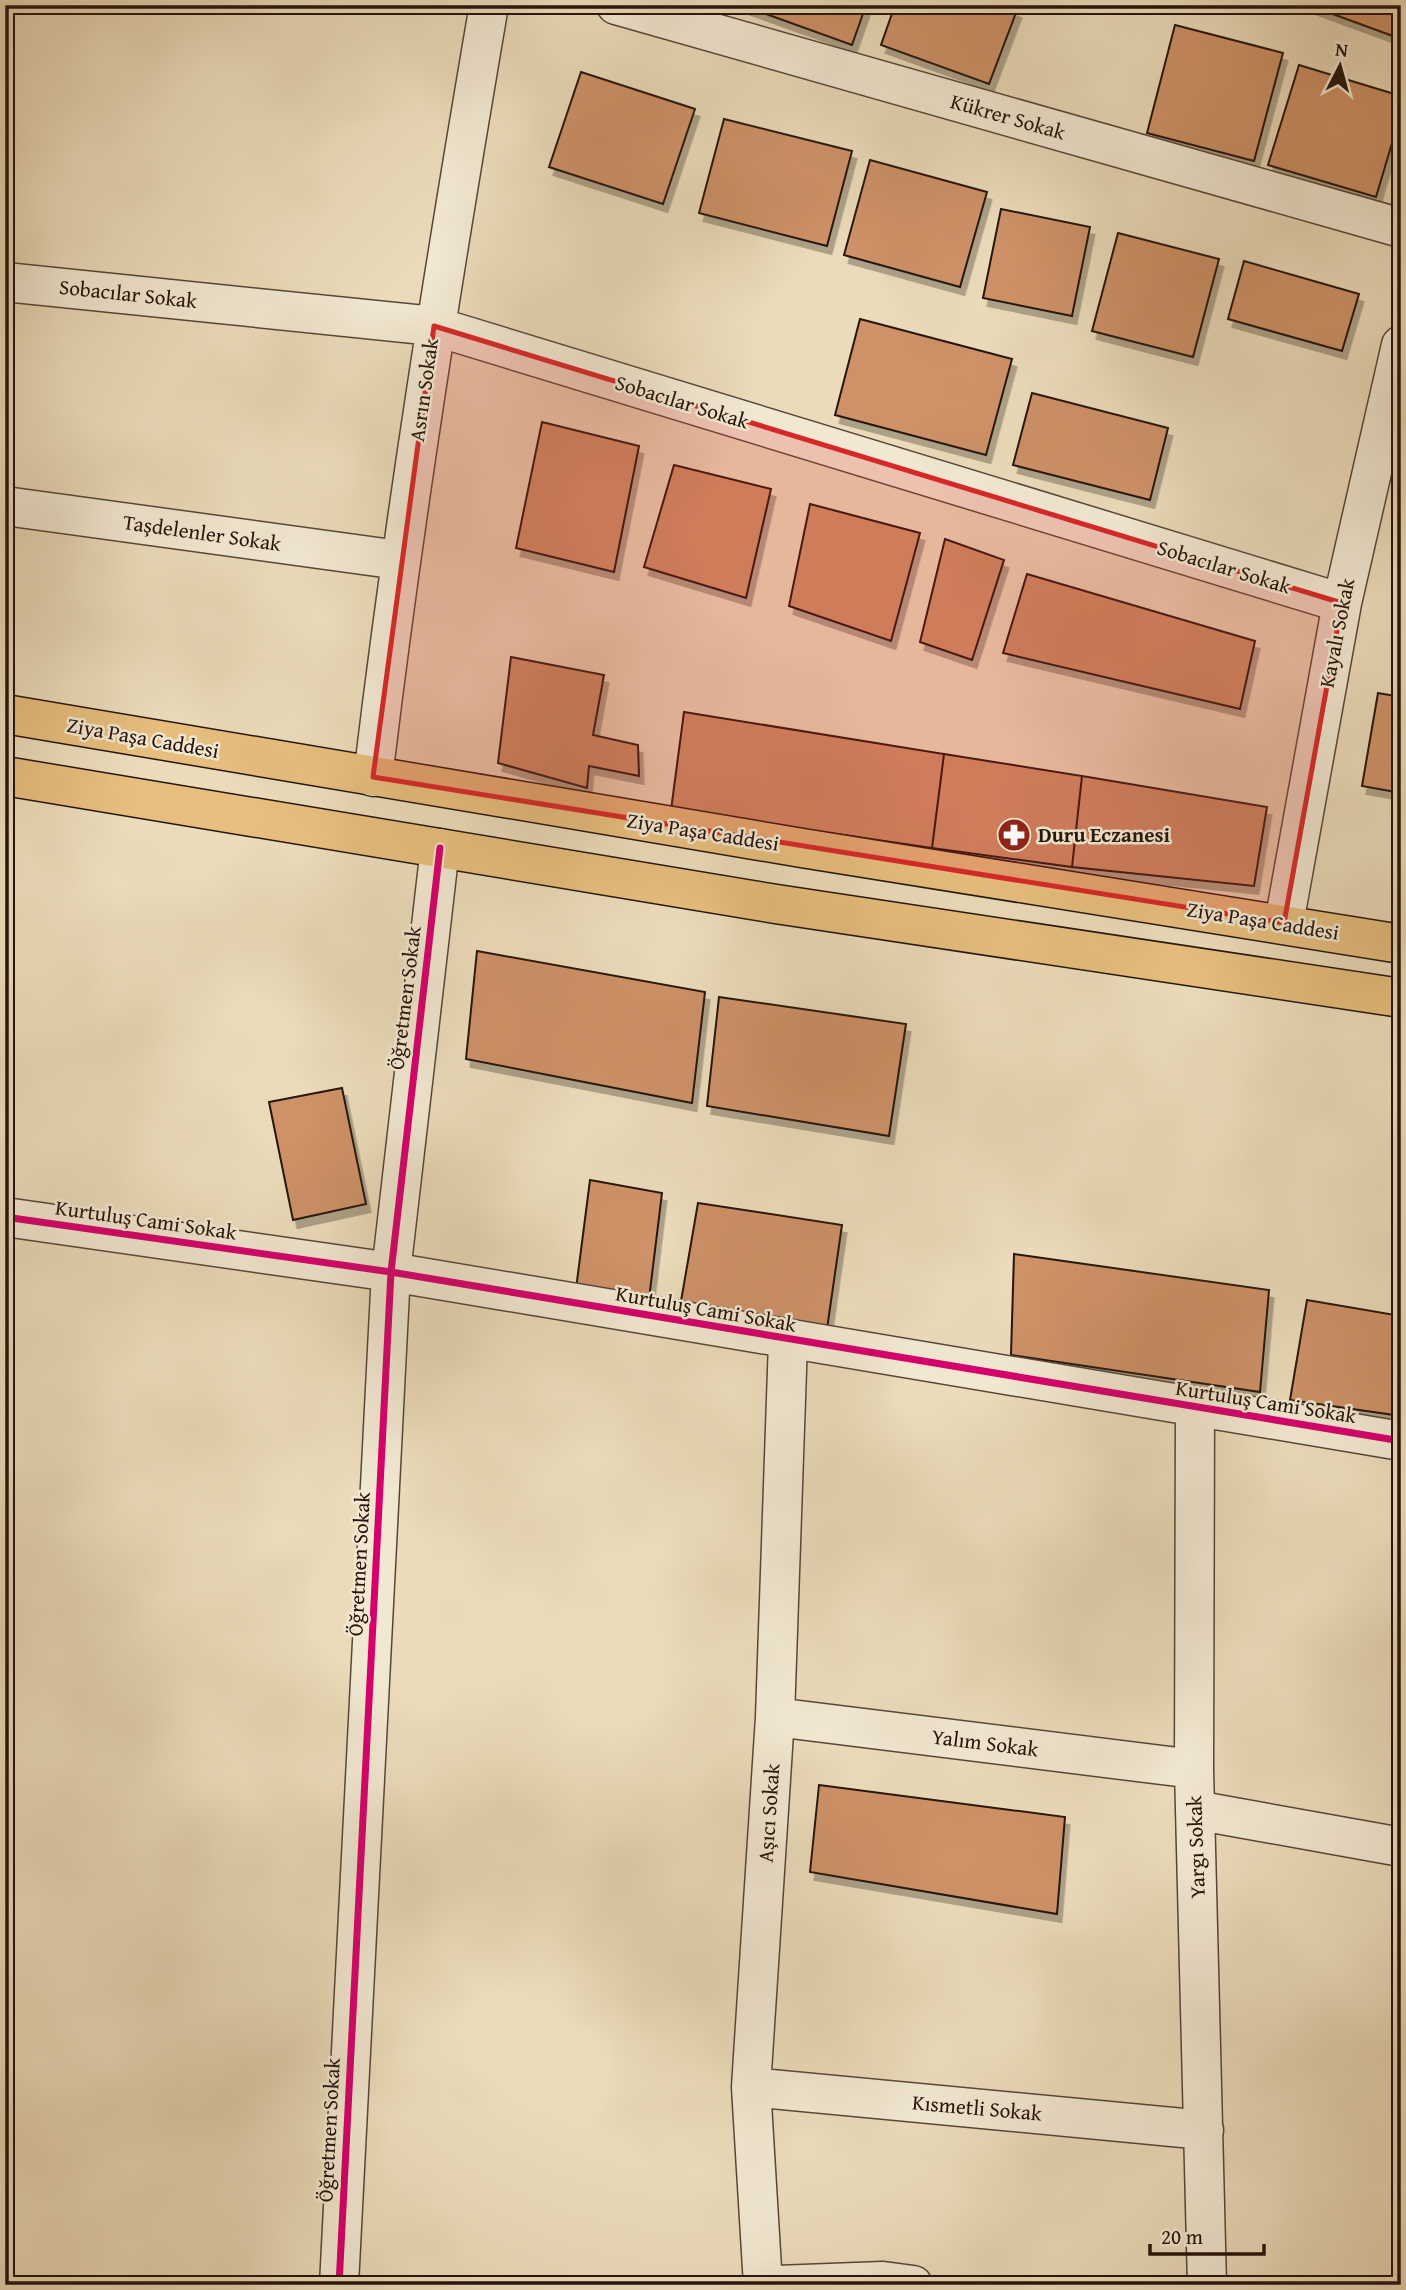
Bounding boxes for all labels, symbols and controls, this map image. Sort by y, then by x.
north arrow [1304,32,1374,102]
text: N [1334,35,1350,64]
street label: Kükrer Sokak [947,85,1070,148]
street label: Sobacılar Sokak [58,271,199,316]
street label: Asrın Sokak [401,336,446,444]
street label: Sobacılar Sokak [611,366,753,437]
street label: Taşdelenler Sokak [121,506,283,559]
street label: Sobacılar Sokak [1153,531,1295,602]
street label: Kayalı Sokak [1311,575,1362,690]
street label: Ziya Paşa Caddesi [65,709,222,766]
street label: Ziya Paşa Caddesi [625,804,781,859]
pharmacy icon: Duru Eczanesi [995,816,1033,854]
place label: Duru Eczanesi [1038,819,1170,850]
street label: Ziya Paşa Caddesi [1185,893,1341,948]
street label: Öğretmen Sokak [380,924,429,1072]
street label: Kurtuluş Cami Sokak [53,1191,239,1248]
street label: Kurtuluş Cami Sokak [613,1277,799,1340]
street label: Kurtuluş Cami Sokak [1173,1372,1359,1431]
street label: Öğretmen Sokak [339,1491,378,1637]
street label: Yalım Sokak [930,1721,1040,1764]
street label: Aşıcı Sokak [750,1762,787,1863]
street label: Yargı Sokak [1178,1795,1213,1899]
street label: Öğretmen Sokak [309,2057,348,2203]
street label: Kısmetli Sokak [911,2086,1043,2129]
scale bar [1150,2213,1264,2257]
text: 20 m [1161,2221,1203,2252]

